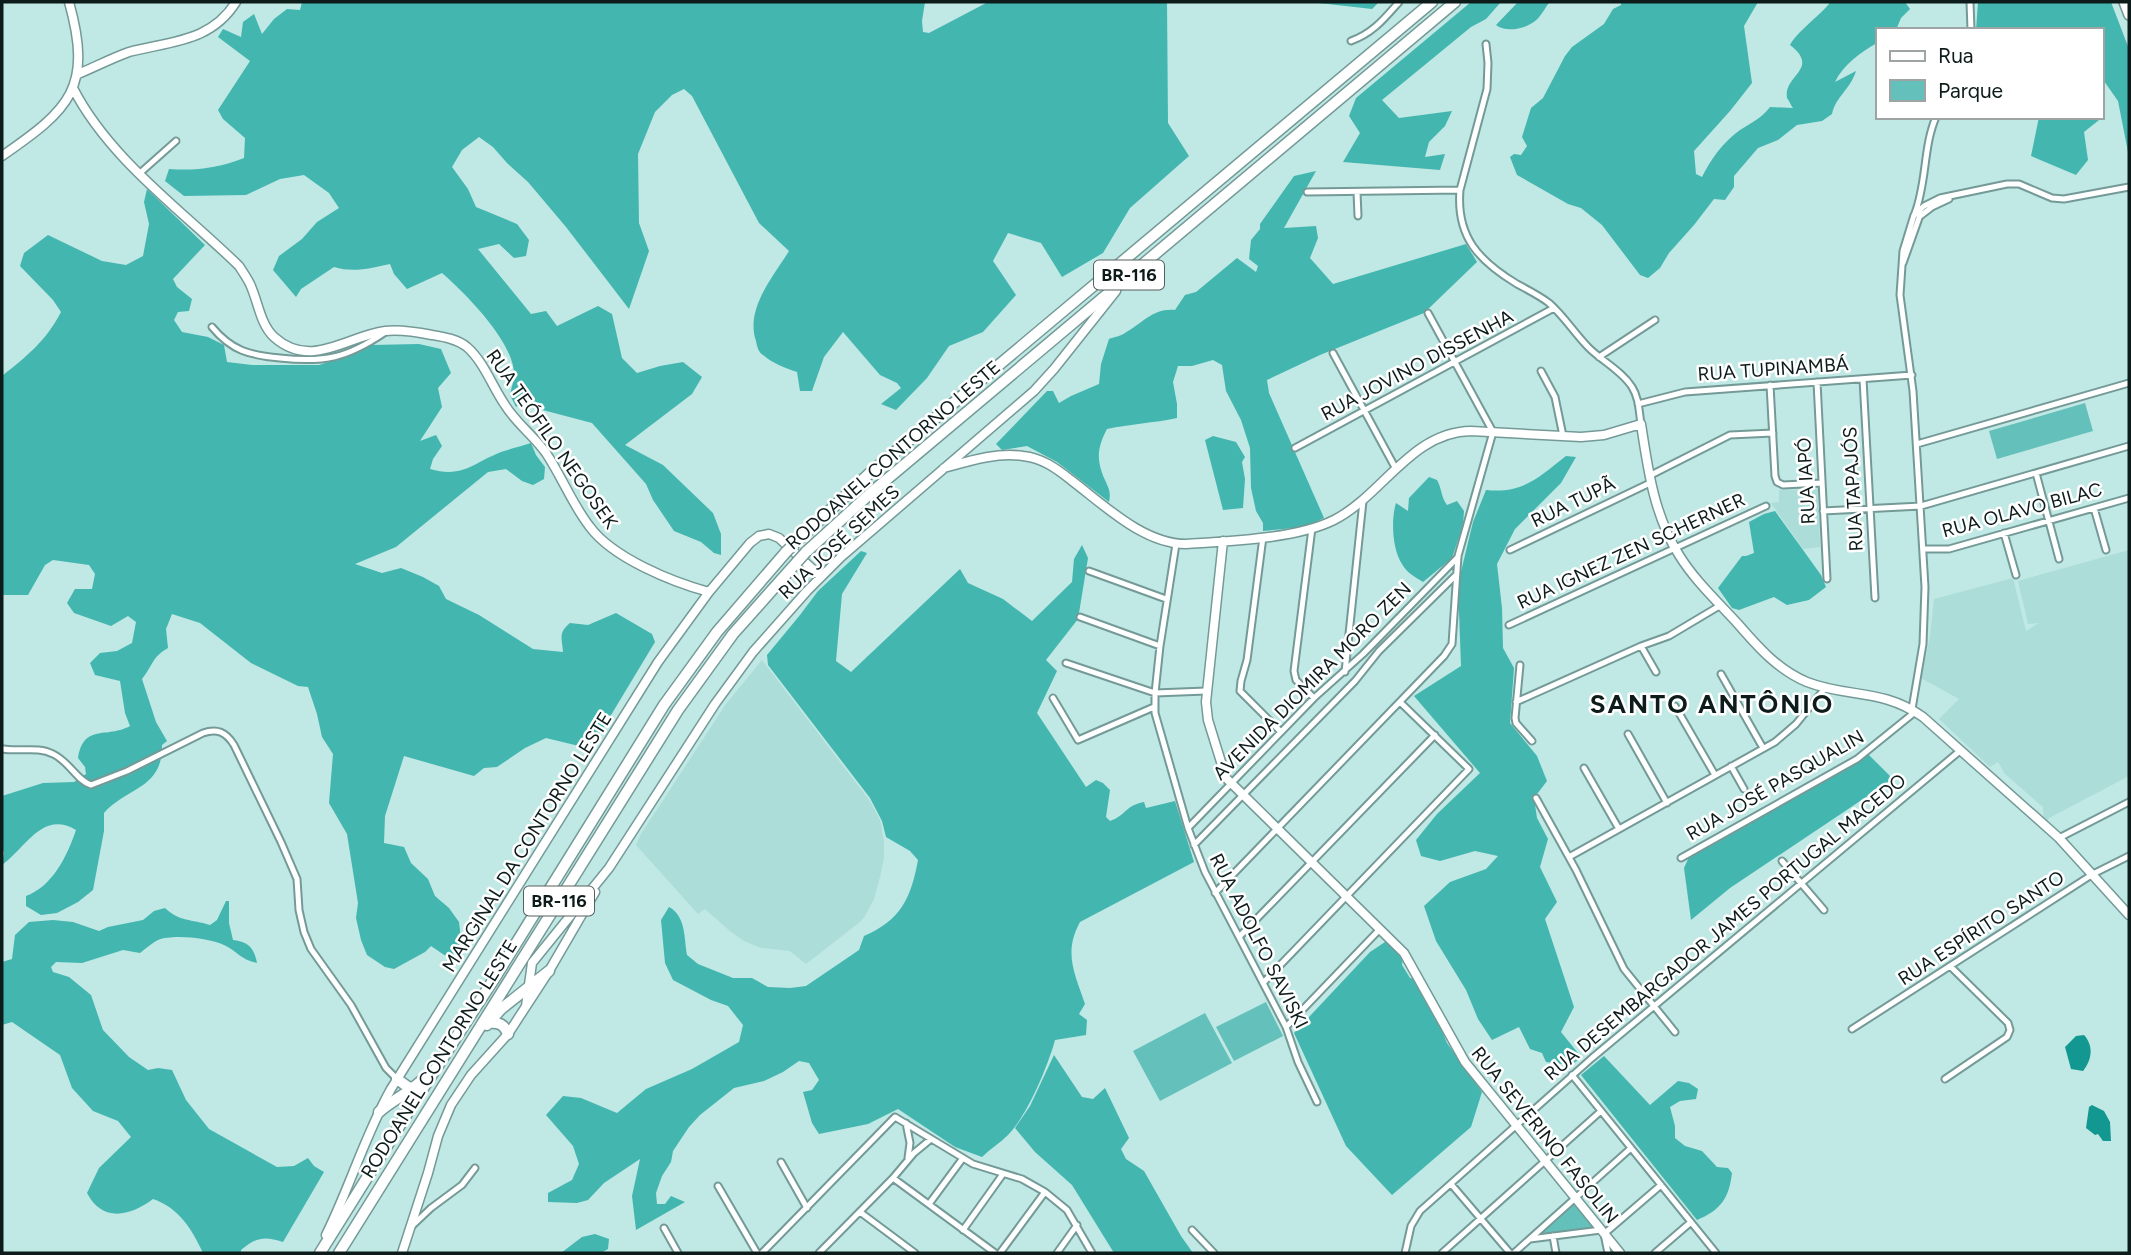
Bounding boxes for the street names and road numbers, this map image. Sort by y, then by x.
road number: BR-116 [1094,260,1164,290]
street label: RUA JOVINO DISSENHA [1317,304,1517,425]
street label: RUA TEÓFILO NEGOSEK [481,345,623,533]
street label: RUA TUPINAMBÁ [1697,352,1849,386]
street label: RODOANEL CONTORNO LESTE [781,356,1005,554]
street label: RUA TAPAJÓS [1838,426,1868,552]
street label: RUA IAPÓ [1792,437,1820,525]
street label: RUA TUPÃ [1527,472,1619,532]
street label: RUA OLAVO BILAC [1939,477,2105,542]
street label: RUA JOSÉ SEMES [774,480,904,604]
street label: RUA IGNEZ ZEN SCHERNER [1513,488,1749,614]
street label: AVENIDA DIOMIRA MORO ZEN [1208,577,1416,785]
street label: MARGINAL DA CONTORNO LESTE [437,708,617,976]
street label: RUA JOSÉ PASQUALIN [1682,725,1868,845]
street label: RUA DESEMBARGADOR JAMES PORTUGAL MACEDO [1539,769,1911,1085]
street label: RUA ADOLFO SAVISKI [1205,850,1313,1032]
street label: RUA ESPÍRITO SANTO [1894,866,2068,990]
road number: BR-116 [524,887,594,916]
street label: RODOANEL CONTORNO LESTE [356,936,522,1182]
street label: RUA SEVERINO FASOLIN [1467,1042,1623,1228]

